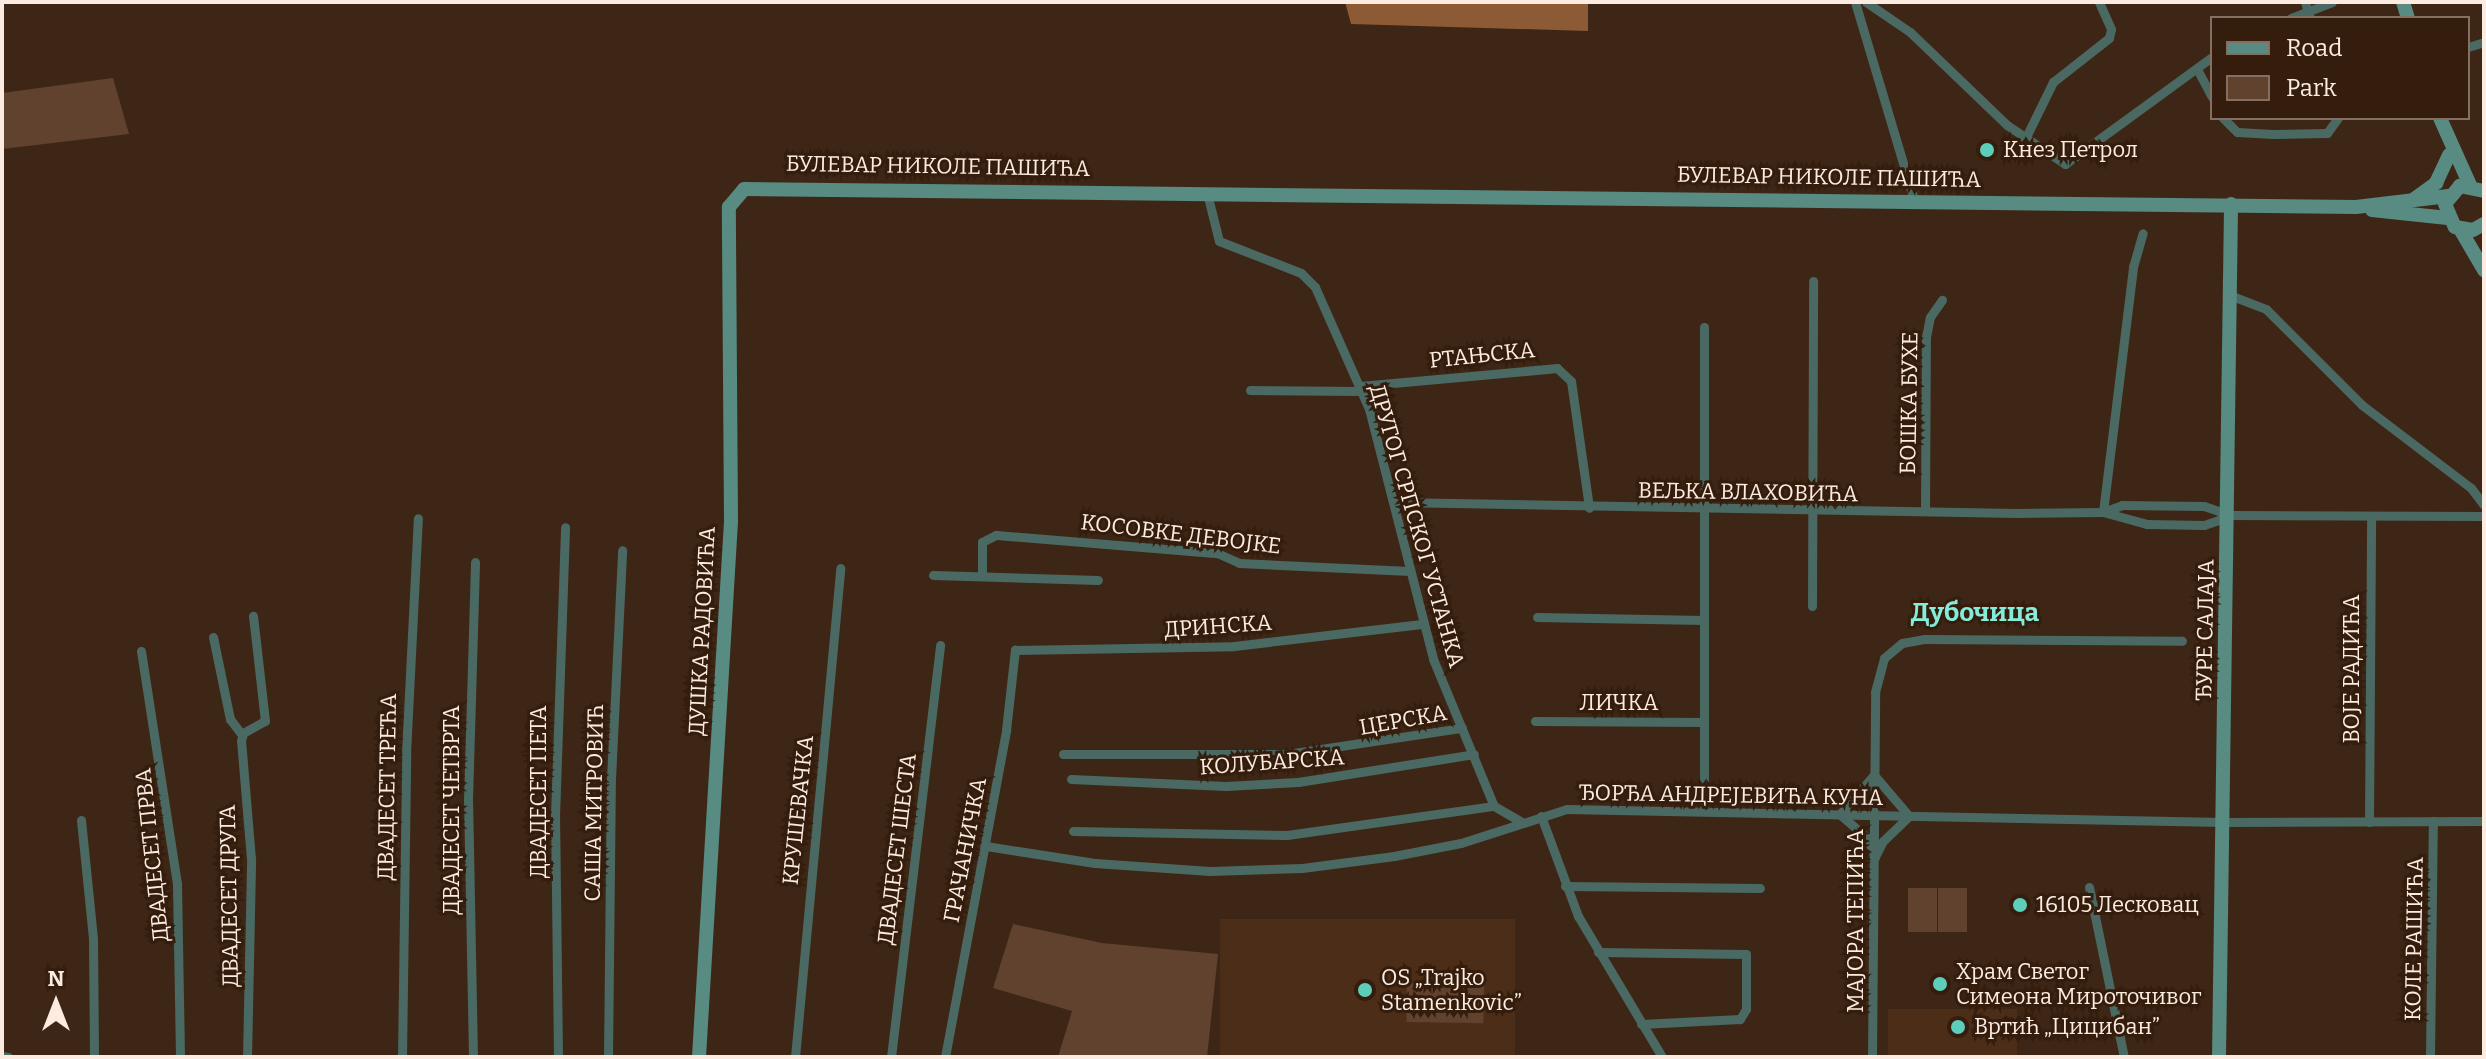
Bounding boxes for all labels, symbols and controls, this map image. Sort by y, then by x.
legend [2210,16,2470,120]
text: Road [2286,34,2342,62]
text: Park [2286,74,2337,102]
place label: Кнез Петрол [2003,137,2138,163]
marker: Кнез Петрол [1978,141,1996,159]
street label: БУЛЕВАР НИКОЛЕ ПАШИЋА [786,150,1090,182]
street label: БУЛЕВАР НИКОЛЕ ПАШИЋА [1677,161,1981,193]
street label: БОШКА БУХЕ [1895,332,1923,474]
street label: РТАЊСКА [1428,336,1536,374]
street label: ДРУГОГ СРПСКОГ УСТАНКА [1364,381,1470,671]
street label: ВЕЉКА ВЛАХОВИЋА [1638,477,1858,507]
street label: КОСОВКЕ ДЕВОЈКЕ [1079,509,1283,559]
street label: ДУШКА РАДОВИЋА [683,526,721,736]
street label: ЂУРЕ САЛАЈА [2191,559,2219,701]
street label: ВОЈЕ РАДИЋА [2339,595,2365,743]
district label: Дубочица [1911,597,2039,629]
street label: ДРИНСКА [1163,609,1273,643]
street label: ЛИЧКА [1580,690,1658,716]
street label: ДВАДЕСЕТ ТРЕЋА [372,693,402,881]
street label: ЦЕРСКА [1357,699,1449,741]
street label: САША МИТРОВИЋ [579,704,609,902]
street label: ДВАДЕСЕТ ЧЕТВРТА [439,705,465,915]
street label: ДВАДЕСЕТ ПЕТА [526,706,552,878]
street label: КРУШЕВАЧКА [777,734,819,886]
street label: КОЛУБАРСКА [1199,744,1345,780]
street label: ДВАДЕСЕТ ШЕСТА [872,752,922,946]
street label: ДВАДЕСЕТ ПРВА [130,767,174,943]
street label: ГРАЧАНИЧКА [938,775,992,925]
street label: ЂОРЂА АНДРЕЈЕВИЋА КУНА [1578,779,1884,811]
street label: ДВАДЕСЕТ ДРУГА [214,805,244,987]
street label: МАЈОРА ТЕПИЋА [1843,829,1869,1013]
street label: КОЛЕ РАШИЋА [2399,857,2429,1021]
place label: 16105 Лесковац [2036,892,2199,918]
marker: 16105 Лесковац [2011,896,2029,914]
place label: Храм Светог Симеона Мироточивог [1956,958,2202,1010]
north arrow [16,963,96,1043]
place label: OS „Trajko Stamenkovic” [1381,964,1522,1016]
text: N [48,965,64,992]
marker: Храм Светог Симеона Мироточивог [1931,975,1949,993]
marker: OS „Trajko Stamenkovic” [1356,981,1374,999]
place label: Вртић „Цицибан” [1974,1014,2160,1040]
marker: Вртић „Цицибан” [1949,1018,1967,1036]

